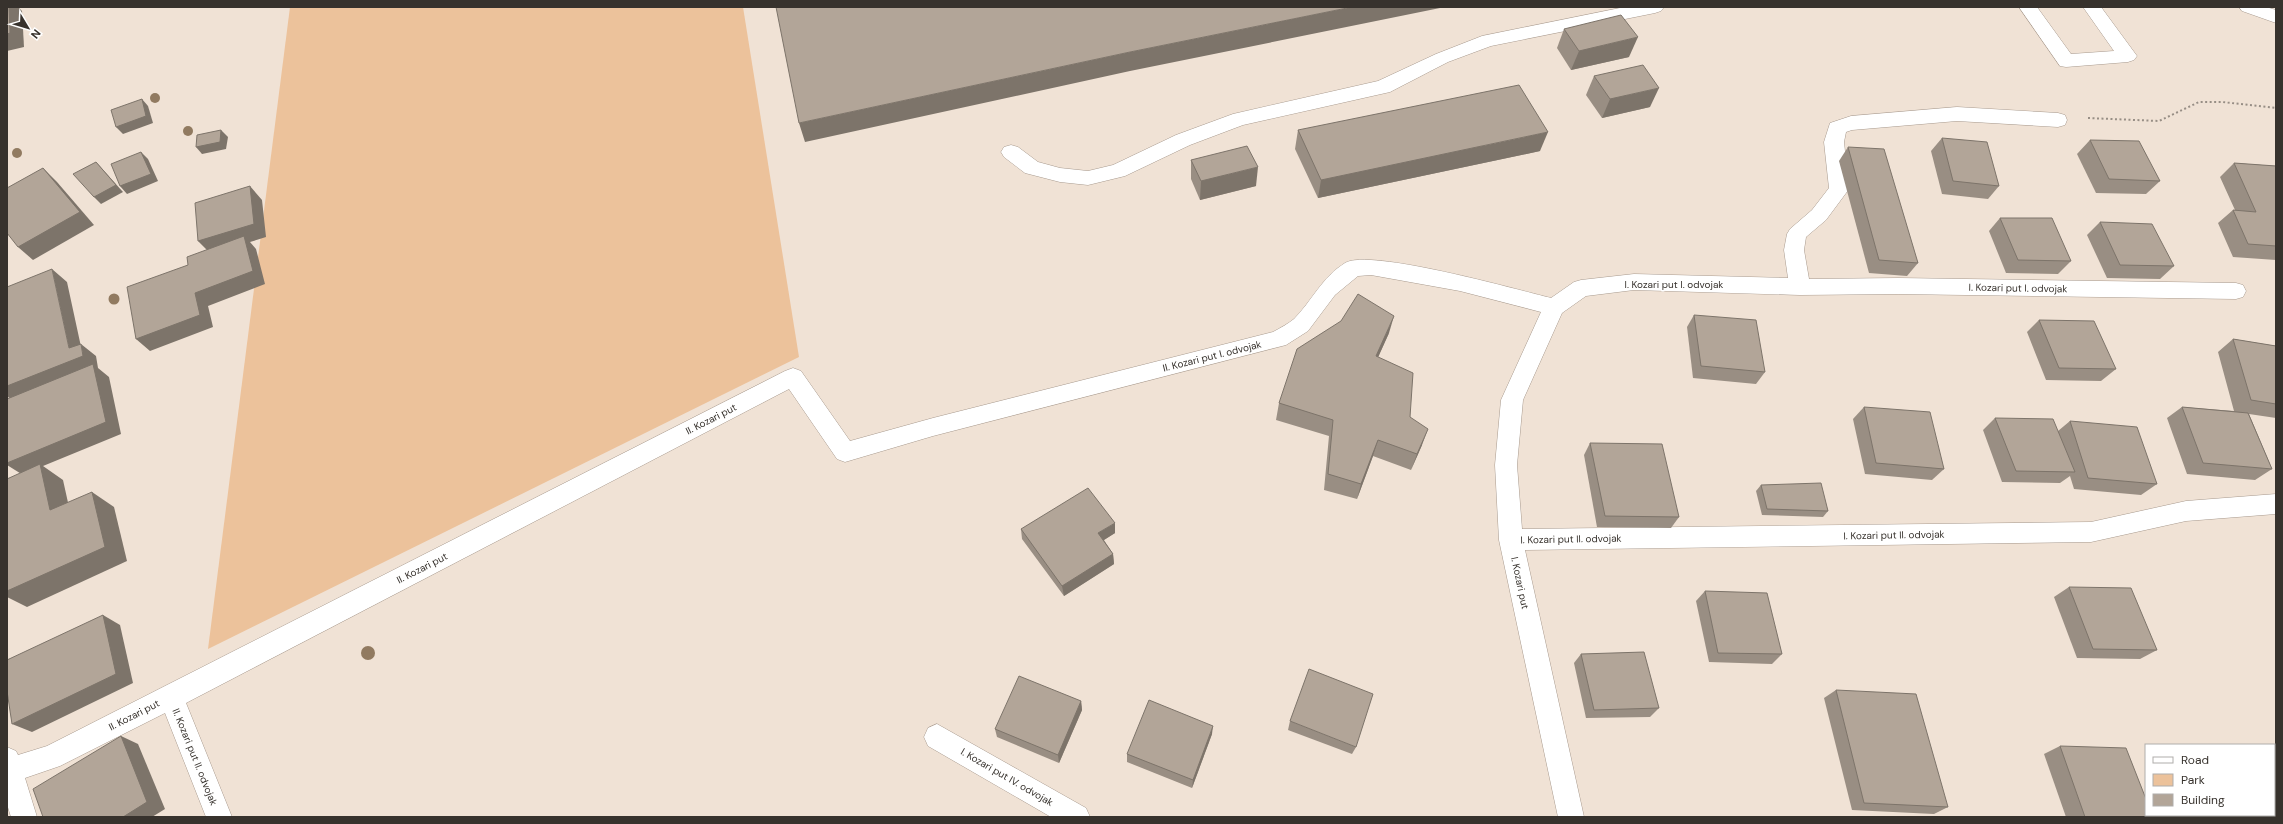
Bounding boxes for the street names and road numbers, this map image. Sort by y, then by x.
street label: I. Kozari put I. odvojak [1625,278,1723,291]
street label: I. Kozari put I. odvojak [1968,281,2068,295]
street label: II. Kozari put I. odvojak [1161,337,1263,375]
street label: II. Kozari put [683,401,739,437]
street label: I. Kozari put II. odvojak [1843,528,1945,542]
street label: I. Kozari put II. odvojak [1520,532,1622,546]
street label: II. Kozari put [394,550,450,586]
street label: I. Kozari put [1508,556,1532,610]
street label: II. Kozari put [106,697,162,733]
street label: II. Kozari put II. odvojak [170,707,220,807]
street label: I. Kozari put IV. odvojak [958,745,1056,809]

